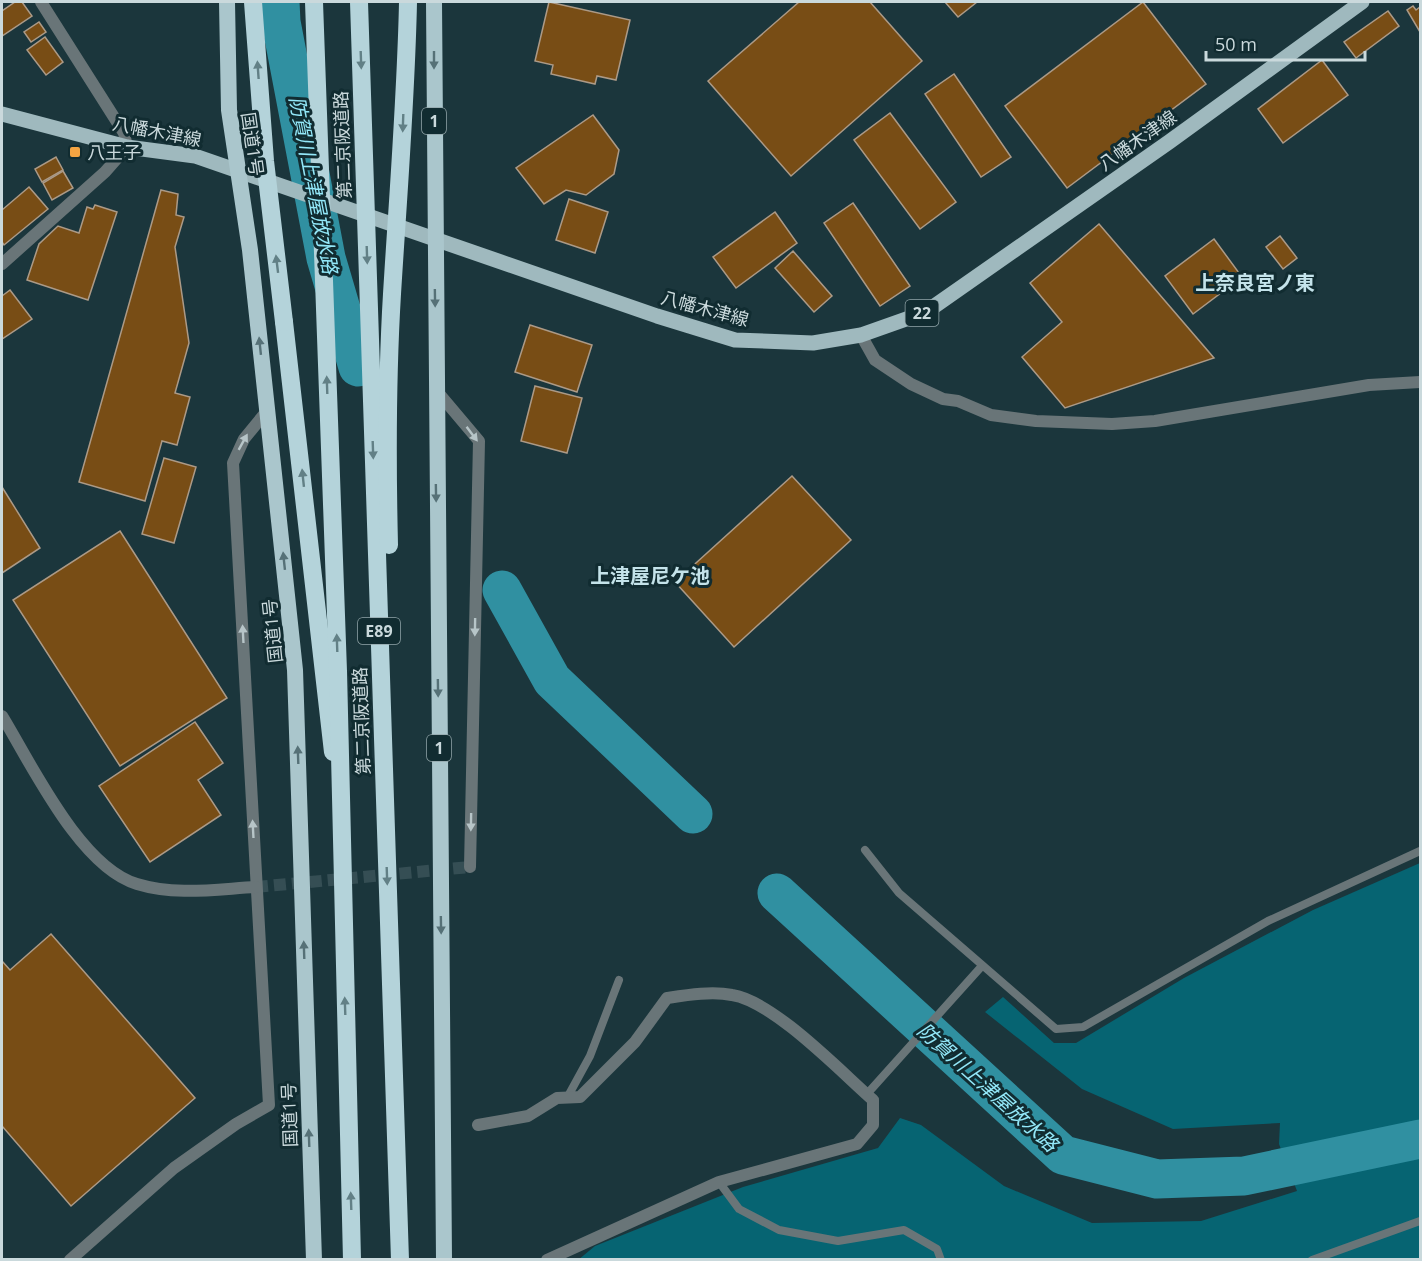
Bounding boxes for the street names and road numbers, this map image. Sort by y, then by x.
street label: 第二京阪道路 [328,91,356,199]
street label: 八幡木津線 [1093,104,1181,176]
road number: 1 [422,108,446,134]
street label: 国道1号 [237,110,269,178]
street label: 八幡木津線 [111,111,203,151]
street label: 八幡木津線 [658,285,752,331]
road number: 22 [906,300,938,326]
street label: 国道1号 [257,598,287,664]
road number: E89 [358,618,400,644]
street label: 第二京阪道路 [347,667,375,775]
road number: 1 [427,735,451,761]
street label: 国道1号 [276,1082,302,1148]

